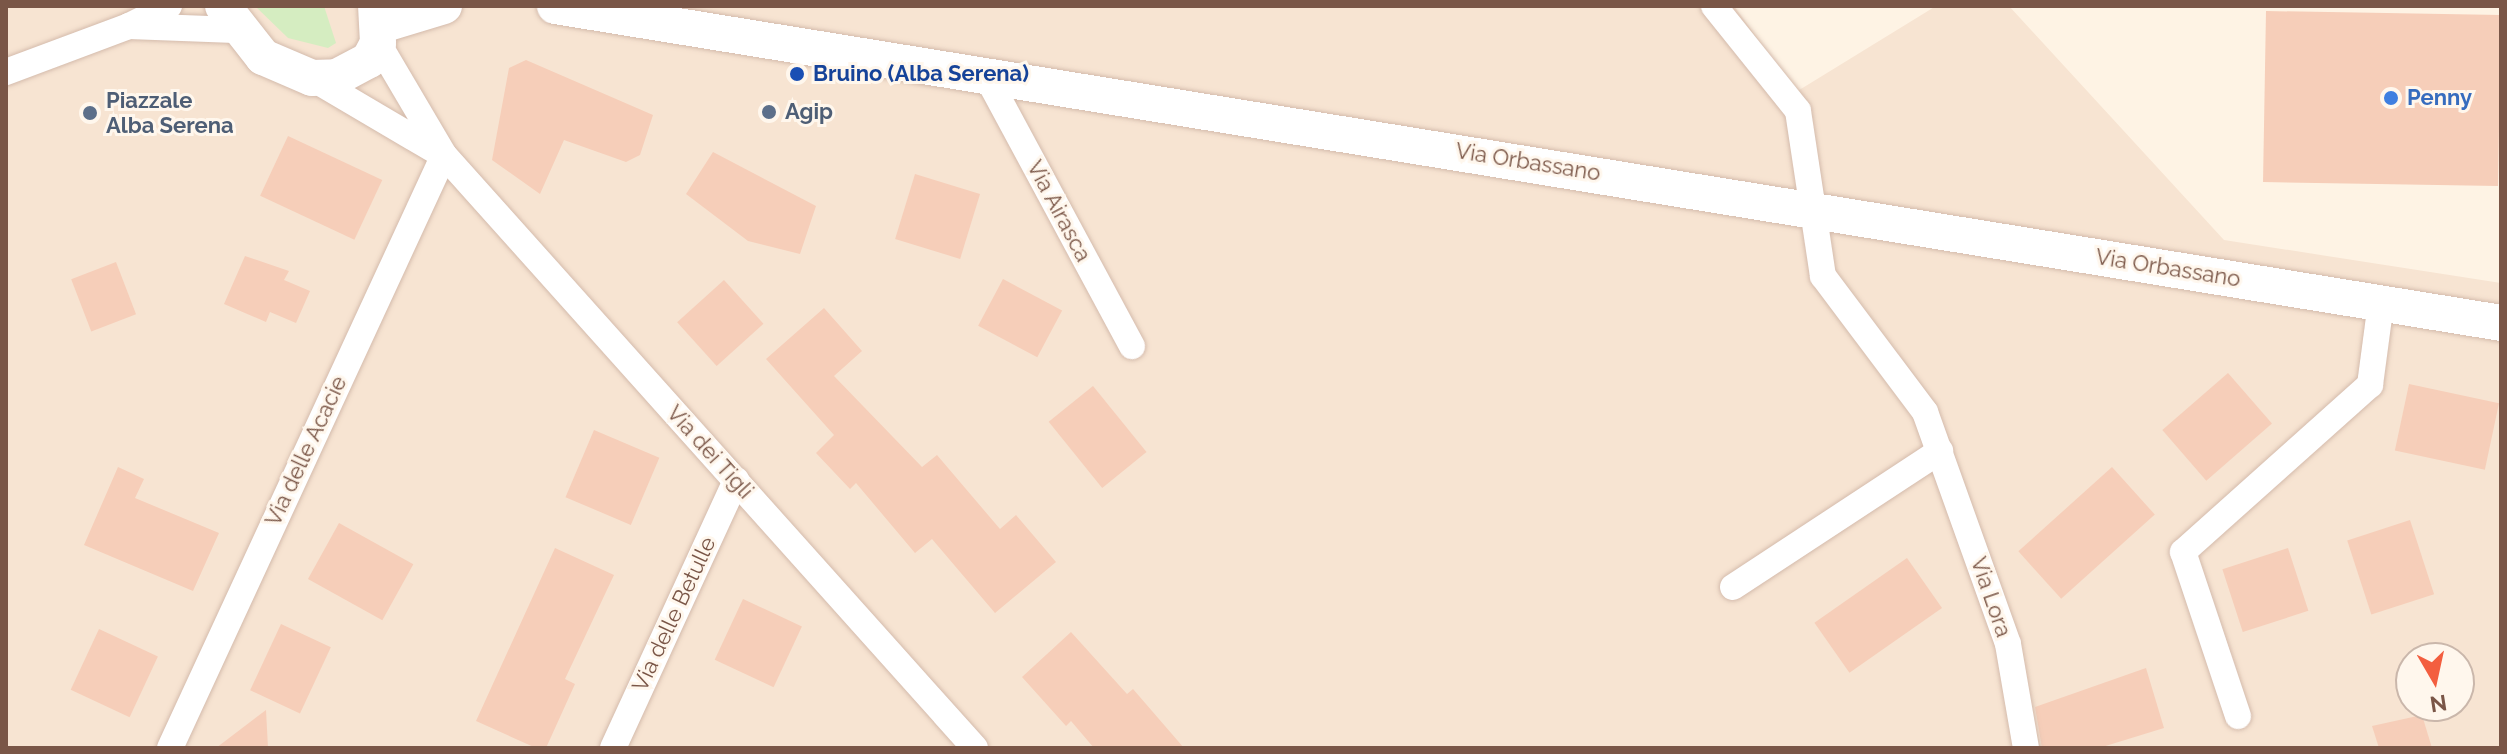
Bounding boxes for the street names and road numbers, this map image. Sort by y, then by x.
street label: Via Orbassano [1454,138,1602,186]
street label: Via Airasca [1021,156,1097,266]
street label: Via Orbassano [2094,244,2242,292]
street label: Via delle Acacie [260,372,352,530]
street label: Via dei Tigli [661,400,759,504]
street label: Via delle Betulle [627,533,721,695]
street label: Via Lora [1965,554,2017,640]

